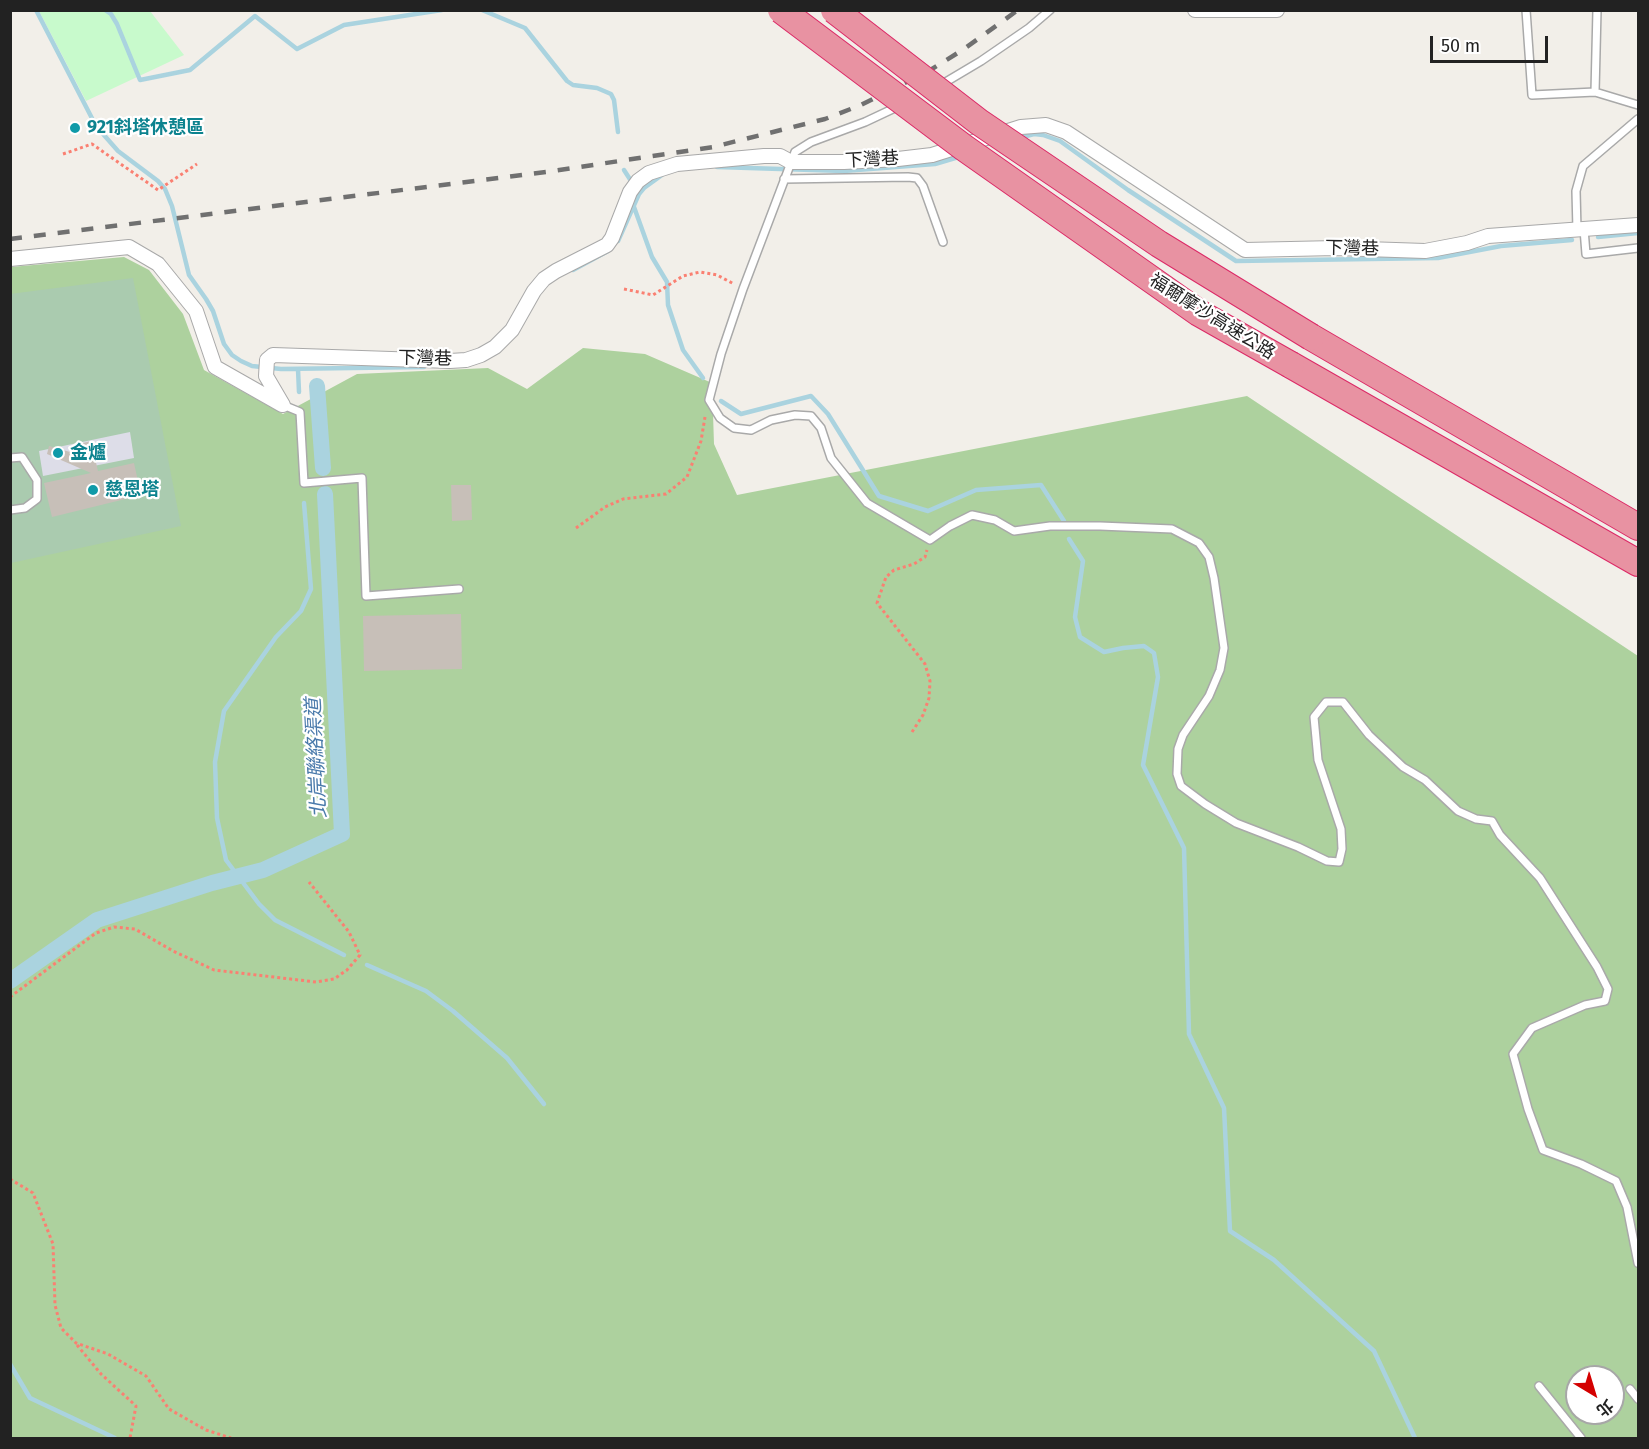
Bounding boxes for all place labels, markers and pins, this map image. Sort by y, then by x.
place label: 921斜塔休憩區 [87,117,204,139]
marker: 921斜塔休憩區 [68,121,82,135]
place label: 金爐 [70,442,106,464]
marker: 金爐 [51,446,65,460]
place label: 慈恩塔 [105,479,159,501]
marker: 慈恩塔 [86,483,100,497]

